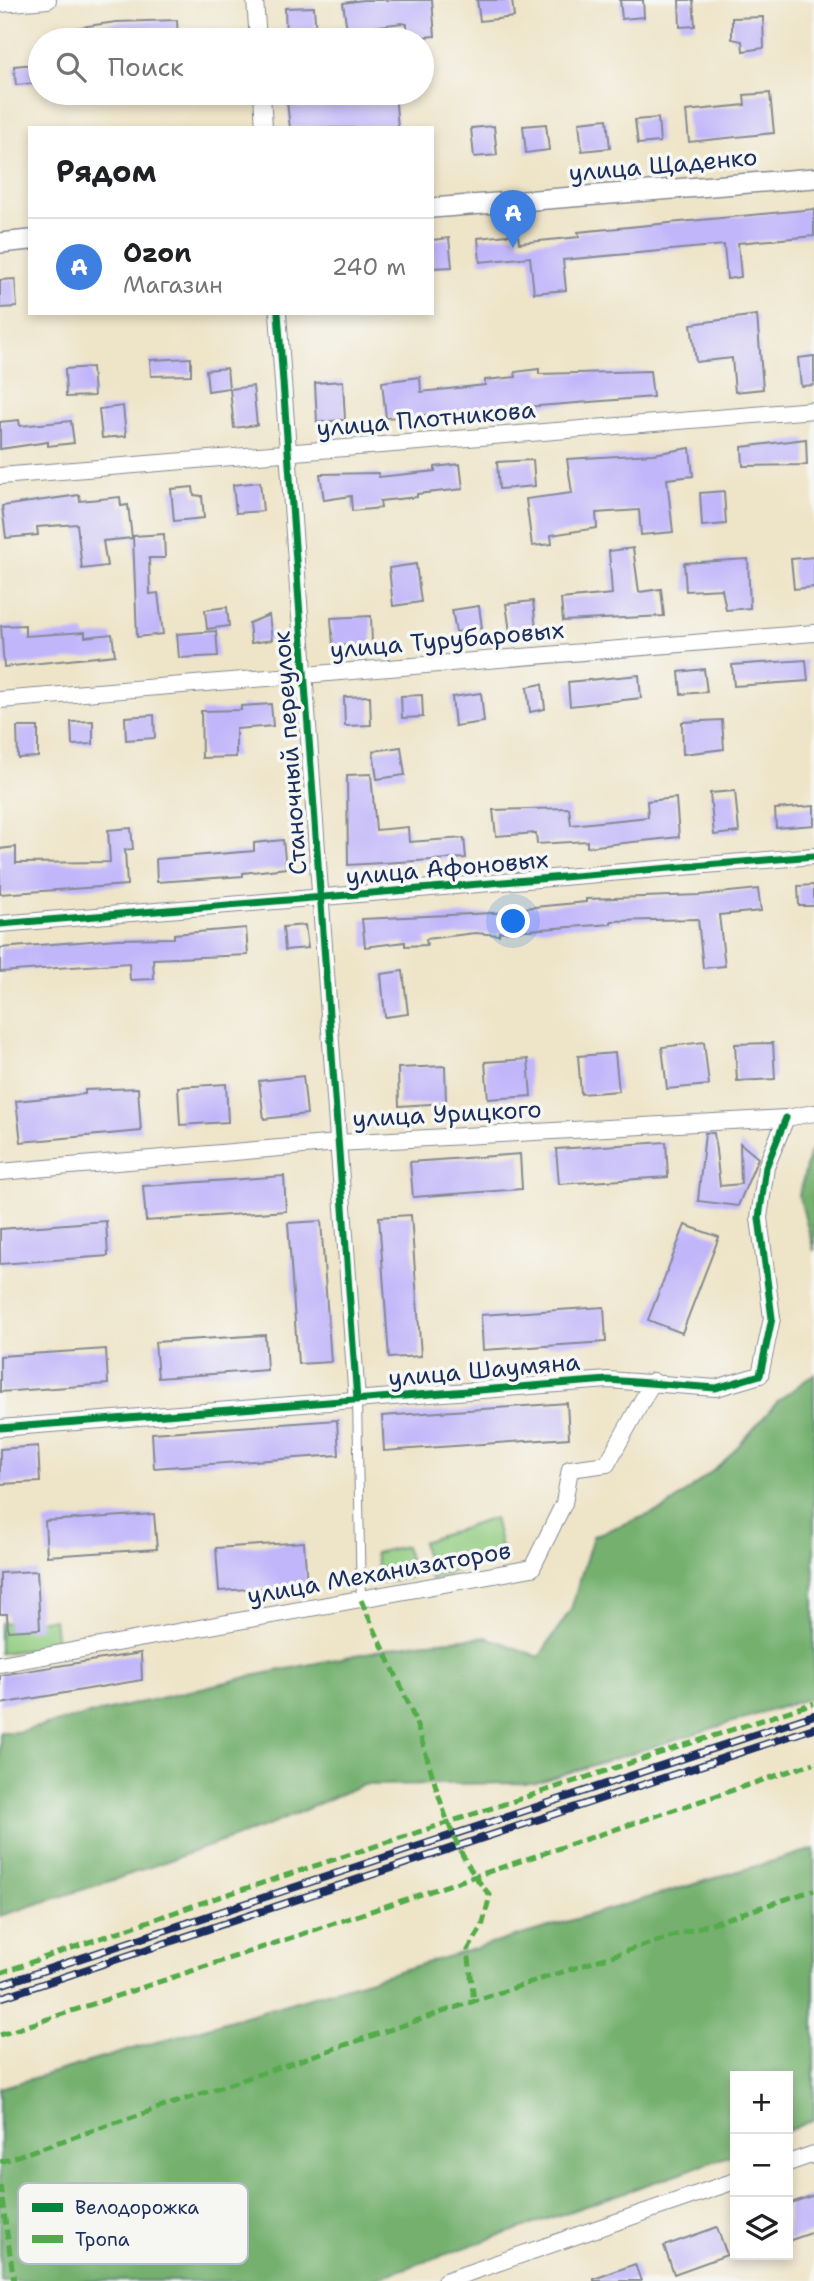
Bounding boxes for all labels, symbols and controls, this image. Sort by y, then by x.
search box [28,28,434,105]
icon: search [52,48,90,86]
text: Поиск [108,49,184,84]
street label: улица Щаденко [567,141,759,189]
text: Рядом [56,151,156,192]
pin: A [490,190,536,248]
text: Ozon [123,235,192,270]
text: A [70,252,88,282]
text: 240 m [332,252,406,282]
text: Магазин [123,270,223,300]
street label: улица Плотникова [315,393,537,445]
street label: улица Турубаровых [329,614,565,666]
street label: Станочный переулок [265,630,314,876]
street label: улица Афоновых [344,843,550,893]
your location [496,904,530,938]
street label: улица Урицкого [351,1093,543,1135]
street label: улица Шаумяна [387,1346,581,1394]
street label: улица Механизаторов [245,1534,513,1612]
map controls [730,2071,793,2260]
button: + [730,2071,793,2134]
button: − [730,2134,793,2197]
legend [18,2183,248,2264]
text: Велодорожка [75,2195,199,2220]
button: layers [730,2197,793,2260]
text: Тропа [75,2227,130,2252]

